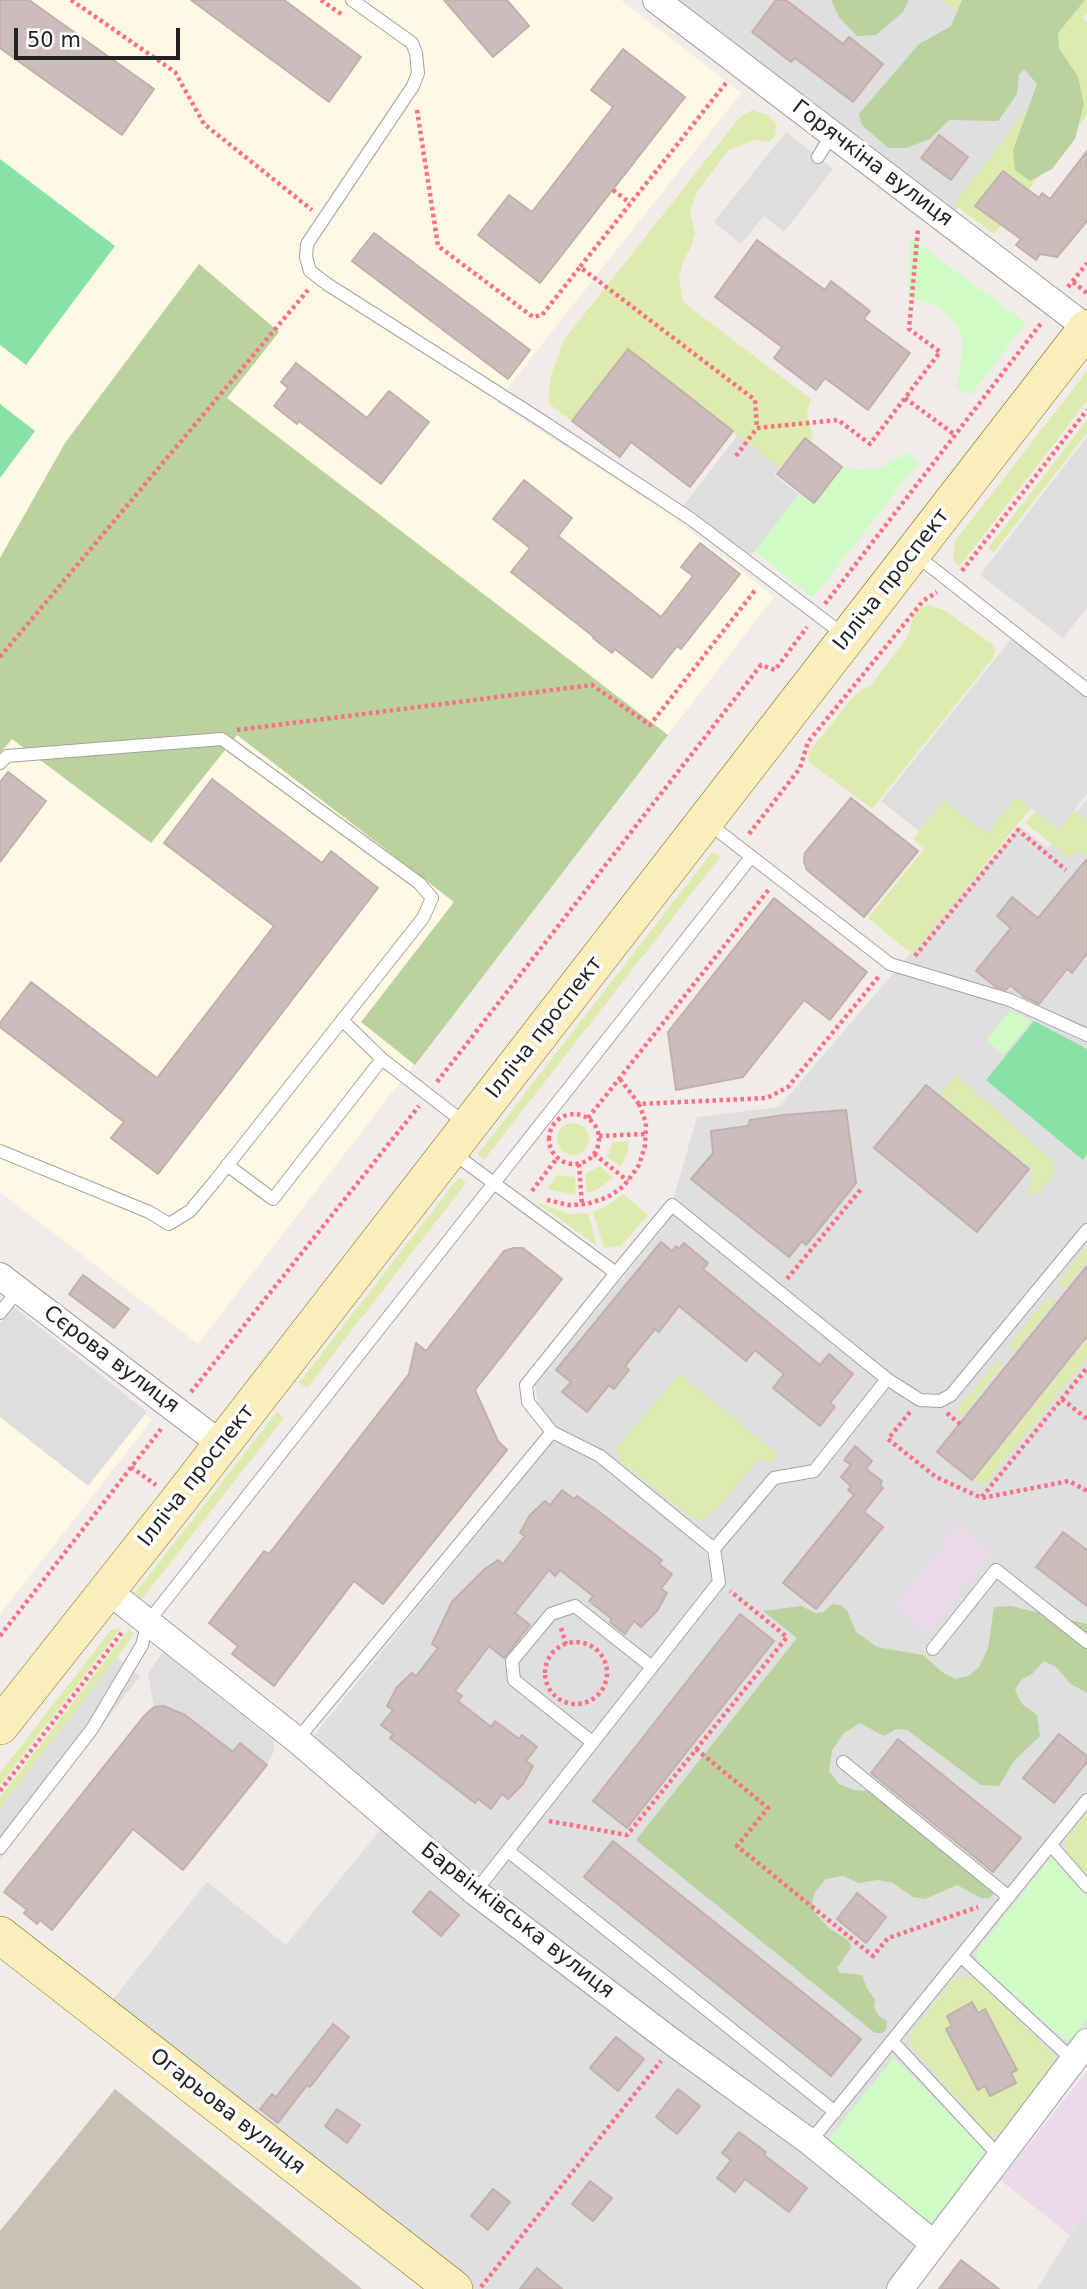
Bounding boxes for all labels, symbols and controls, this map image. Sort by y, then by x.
scale bar [18,14,184,58]
text: 50 m [27,28,81,52]
street label: Горячкіна вулиця [787,95,957,233]
street label: Ілліча проспект [829,504,955,656]
street label: Ілліча проспект [482,952,608,1104]
street label: Сєрова вулиця [38,1301,184,1419]
street label: Ілліча проспект [134,1400,260,1552]
street label: Барвінківська вулиця [415,1838,619,2004]
street label: Огарьова вулиця [144,2044,310,2180]

